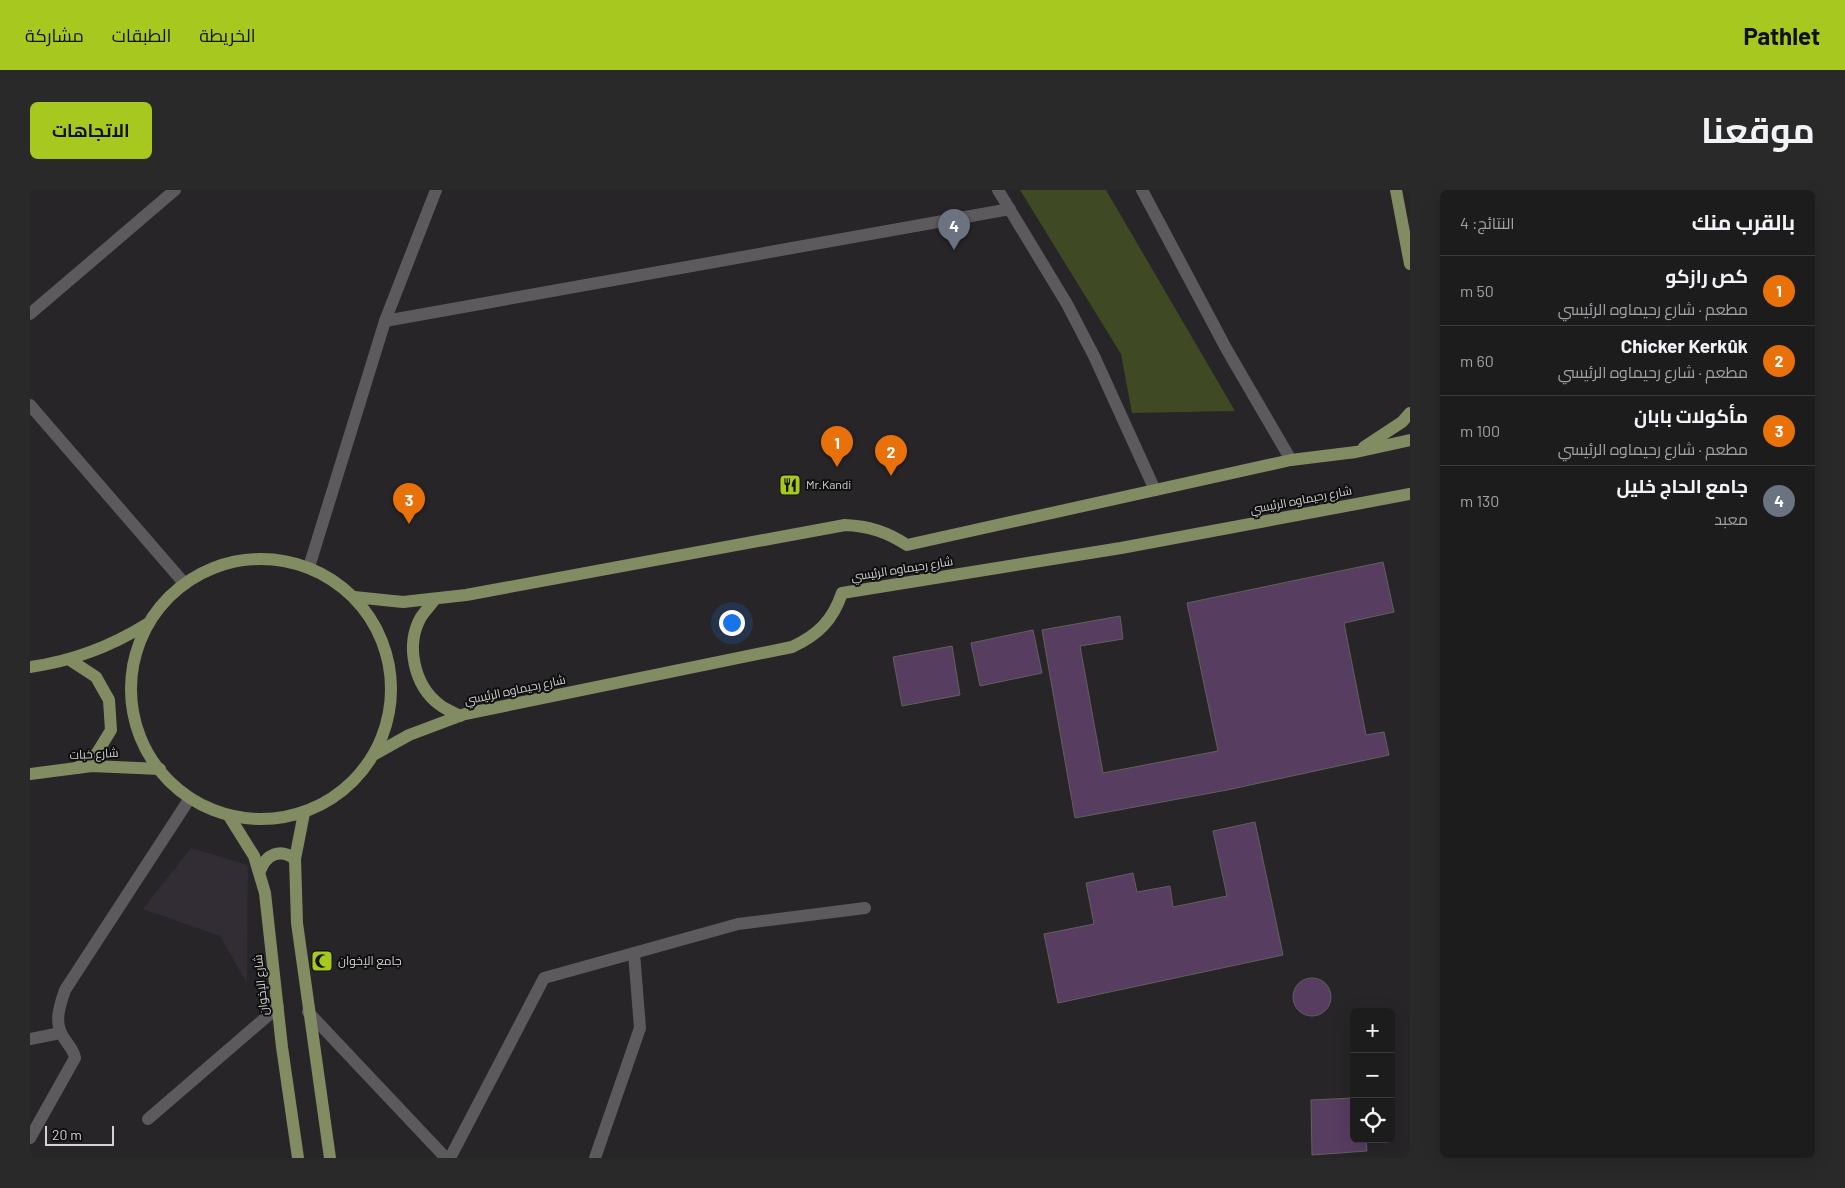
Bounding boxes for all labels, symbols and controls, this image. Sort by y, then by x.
text: Pathlet [1743,21,1820,50]
text: مشاركة [25,24,84,46]
text: الطبقات [112,24,171,46]
text: الخريطة [199,24,256,46]
button: الاتجاهات [30,102,152,159]
text: موقعنا [1701,108,1815,150]
pin: 4 [938,209,970,250]
text: بالقرب منك [1692,209,1795,234]
text: النتائج: 4 [1460,213,1515,232]
text: كص رازكو [1665,264,1748,287]
text: 50 m [1460,281,1494,300]
text: 1 [1776,281,1782,300]
text: مطعم · شارع رحيماوه الرئيسي [1558,299,1748,318]
text: Chicker Kerkûk [1621,334,1748,357]
text: 60 m [1460,351,1494,370]
text: 2 [1775,351,1783,370]
text: مطعم · شارع رحيماوه الرئيسي [1558,362,1748,381]
text: مأكولات بابان [1634,404,1748,427]
text: 100 m [1460,421,1500,440]
text: 3 [1775,421,1783,440]
pin: 1 [821,426,853,467]
pin: 2 [875,435,907,476]
text: مطعم · شارع رحيماوه الرئيسي [1558,439,1748,458]
restaurant icon: Mr.Kandi [778,473,802,497]
text: جامع الحاج خليل [1616,474,1748,497]
place label: Mr.Kandi [806,477,851,491]
street label: شارع رحيماوه الرئيسي [1249,482,1354,520]
pin: 3 [393,483,425,524]
text: 130 m [1460,491,1499,510]
text: 4 [1774,491,1784,510]
text: معبد [1714,509,1748,528]
street label: شارع رحيماوه الرئيسي [850,553,955,587]
your location [719,610,745,636]
street label: شارع رحيماوه الرئيسي [463,671,568,711]
street label: شارع خبات [69,745,119,763]
mosque icon: جامع الإخوان [310,949,334,973]
place label: جامع الإخوان [338,953,402,969]
street label: شارع الإخوان [250,954,272,1016]
map controls [1350,1008,1395,1143]
button: + [1350,1008,1395,1053]
button: − [1350,1053,1395,1098]
button: locate [1350,1098,1395,1143]
scale bar [45,1123,114,1146]
text: 20 m [52,1126,82,1143]

